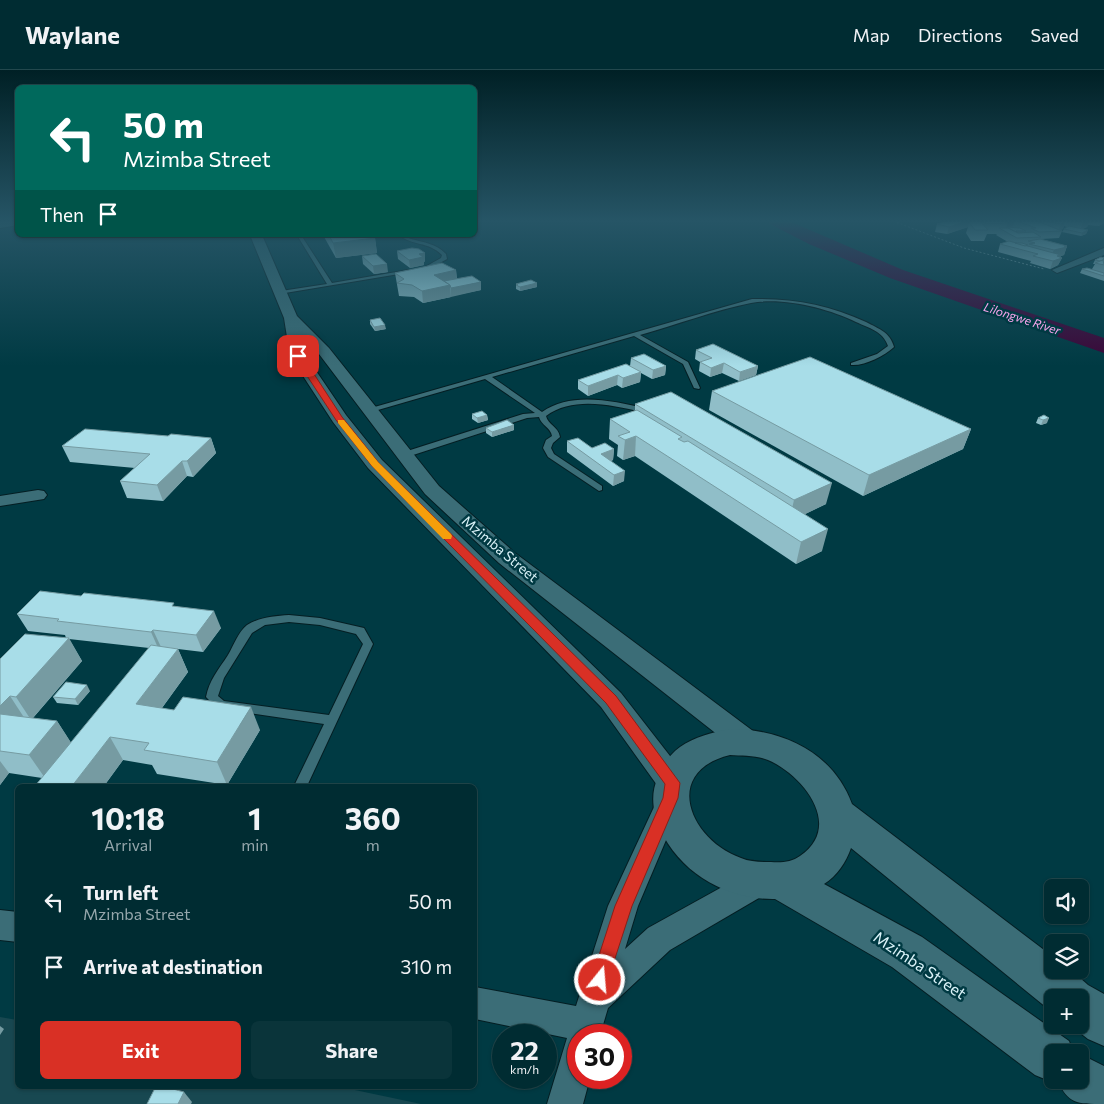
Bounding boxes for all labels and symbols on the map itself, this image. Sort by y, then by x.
water label: Lilongwe River [982,299,1064,337]
pin [277,335,319,377]
street label: Mzimba Street [459,512,542,586]
street label: Mzimba Street [870,927,970,1003]
position arrow [573,953,625,1005]
speed limit sign: 30 [567,1024,632,1089]

